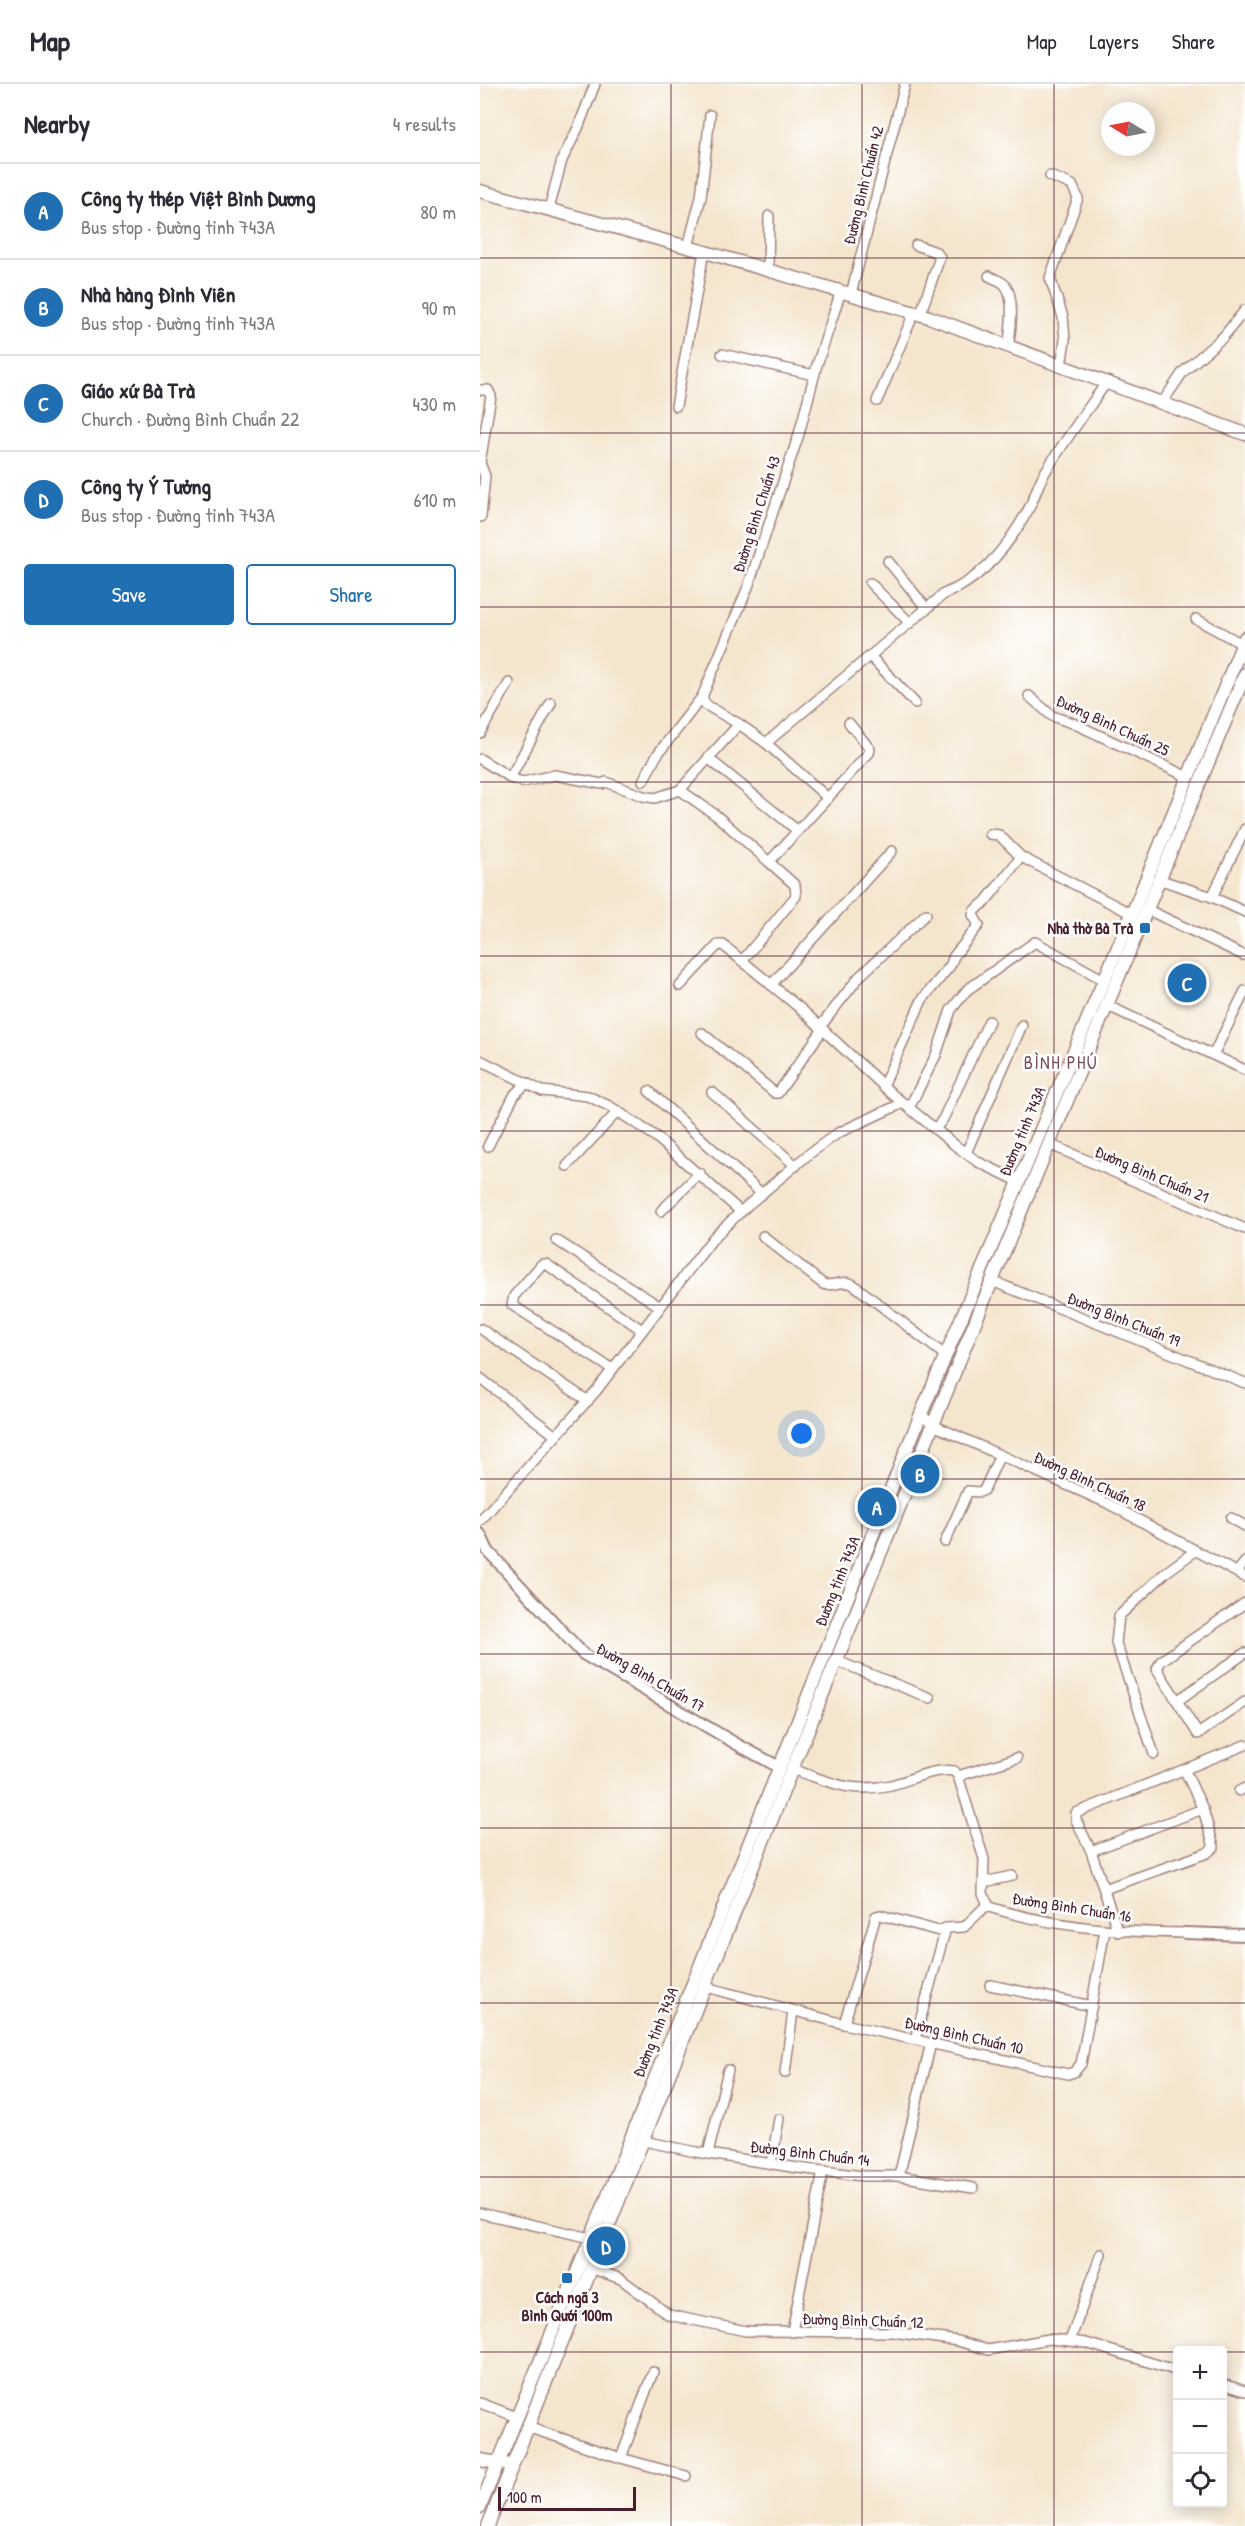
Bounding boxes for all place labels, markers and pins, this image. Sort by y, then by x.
place label: Nhà thờ Bà Trà [1047,917,1134,939]
marker: Nhà thờ Bà Trà [1138,921,1152,935]
pin: C [1168,960,1206,1006]
pin: B [900,1452,940,1496]
pin: A [858,1484,896,1530]
pin: D [586,2224,626,2268]
marker: Cách ngã 3 Bình Qưới 100m [560,2271,574,2285]
place label: Cách ngã 3 Bình Qưới 100m [522,2286,613,2326]

